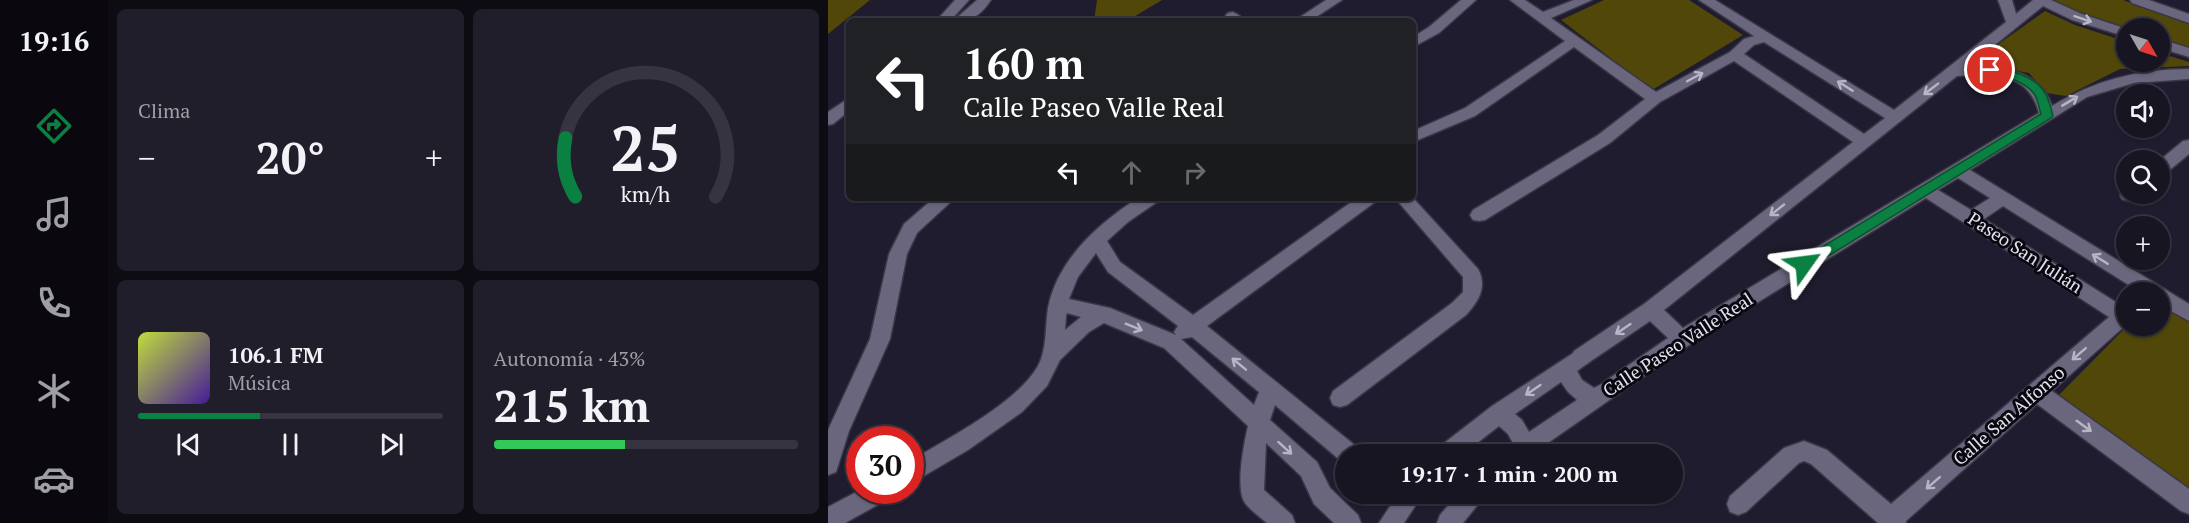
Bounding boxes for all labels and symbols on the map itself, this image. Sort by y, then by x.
one-way arrow [2073,14,2092,25]
north arrow [2116,18,2170,72]
pin [1964,44,2015,95]
one-way arrow [1686,71,1704,82]
one-way arrow [1836,80,1853,93]
one-way arrow [1923,83,1939,96]
one-way arrow [2062,95,2079,107]
one-way arrow [1770,203,1786,216]
street label: Paseo San Julián [1964,206,2088,298]
position arrow [1772,232,1836,296]
one-way arrow [2092,252,2109,264]
street label: Calle Paseo Valle Real [1598,287,1757,402]
one-way arrow [1125,322,1143,333]
one-way arrow [1615,323,1632,335]
one-way arrow [2072,347,2087,361]
one-way arrow [1232,358,1248,371]
street label: Calle San Alfonso [1948,360,2069,470]
one-way arrow [1525,384,1542,396]
one-way arrow [2075,420,2091,432]
speed limit sign: 30 [846,426,924,504]
one-way arrow [1277,441,1292,455]
one-way arrow [1925,476,1940,490]

